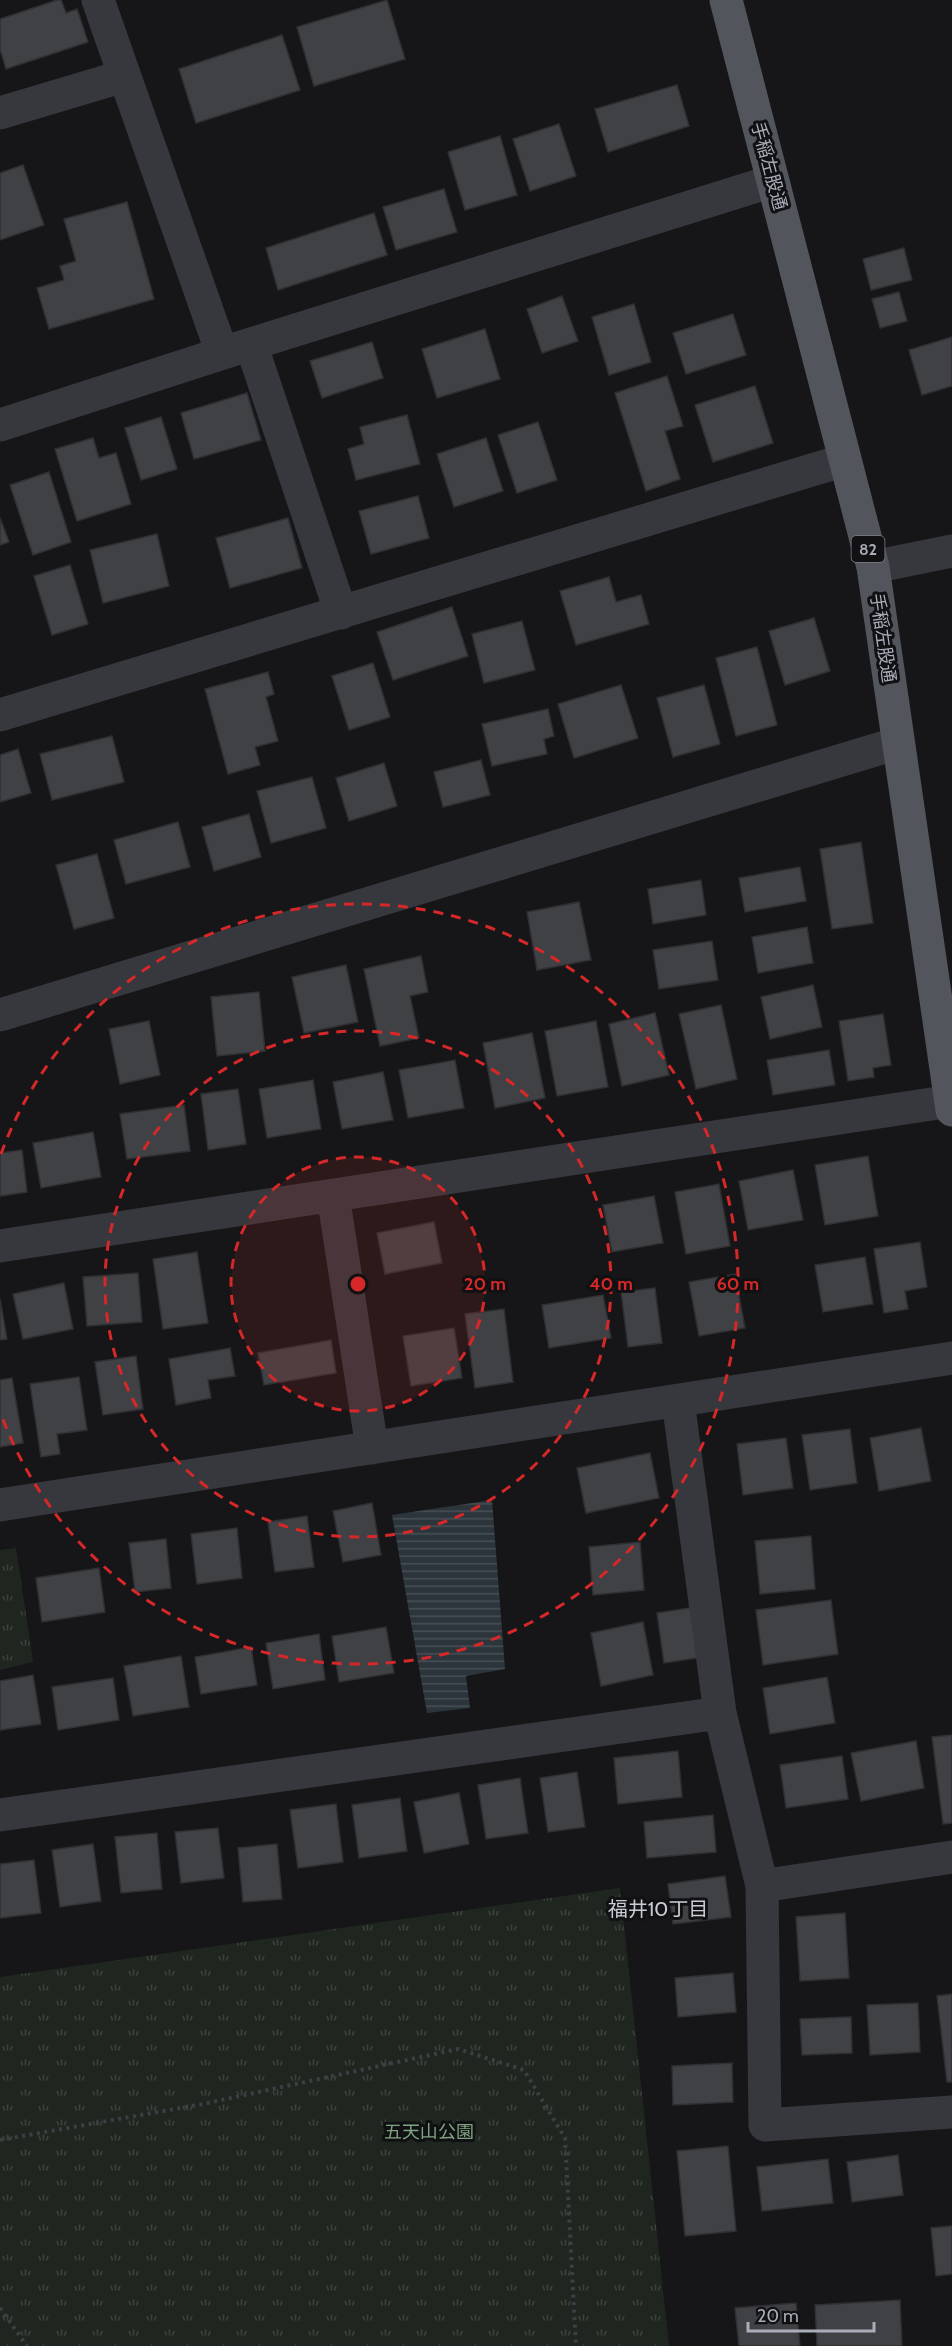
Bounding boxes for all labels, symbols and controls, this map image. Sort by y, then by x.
street label: 手稲左股通 [747,120,791,212]
road number: 82 [852,536,884,562]
street label: 手稲左股通 [866,592,900,684]
text: 20 m [464,1273,506,1295]
text: 40 m [589,1273,633,1295]
text: 60 m [717,1273,759,1295]
centre of rings [348,1274,368,1294]
district label: 福井10丁目 [608,1897,708,1921]
park label: 五天山公園 [384,2121,474,2143]
scale bar [748,2295,874,2333]
text: 20 m [757,2305,799,2327]

